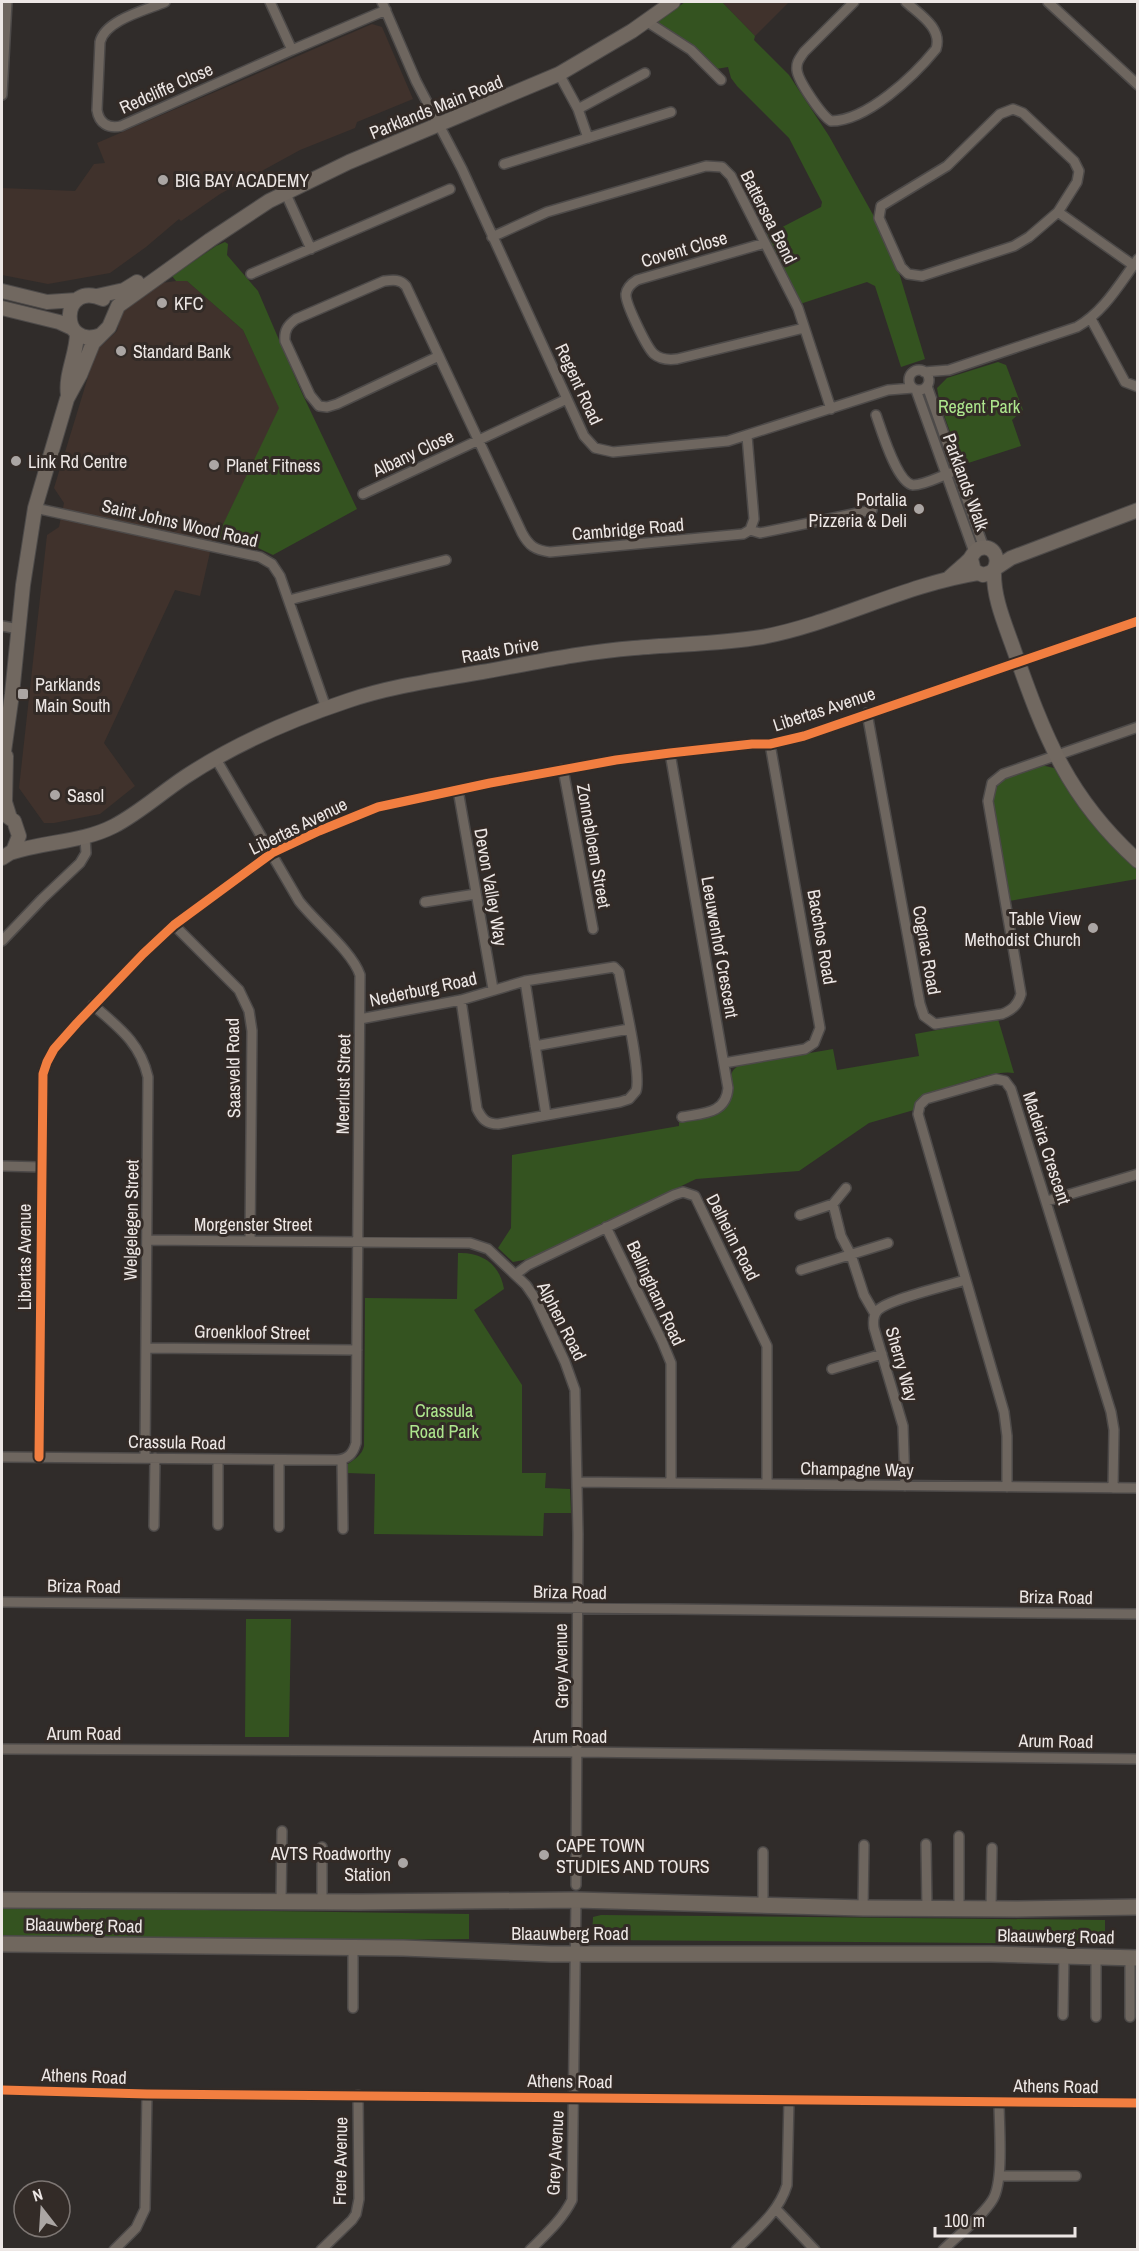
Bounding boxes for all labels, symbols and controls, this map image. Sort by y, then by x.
street label: Redcliffe Close [115,56,217,120]
street label: Parklands Main Road [366,69,506,145]
street label: Battersea Bend [735,166,803,268]
place label: BIG BAY ACADEMY [175,168,309,193]
marker: BIG BAY ACADEMY [156,173,170,187]
street label: Covent Close [638,225,730,273]
place label: KFC [174,291,204,316]
marker: KFC [155,296,169,310]
place label: Standard Bank [133,339,231,364]
street label: Regent Road [549,339,609,429]
marker: Standard Bank [114,344,128,358]
park label: Regent Park [938,394,1021,419]
street label: Albany Close [367,423,458,483]
street label: Parklands Walk [937,430,995,535]
place label: Link Rd Centre [28,449,127,474]
place label: Planet Fitness [226,453,320,478]
marker: Link Rd Centre [9,454,23,468]
marker: Planet Fitness [207,458,221,472]
place label: Portalia Pizzeria & Deli [809,487,907,533]
street label: Saint Johns Wood Road [99,493,261,553]
marker: Portalia Pizzeria & Deli [912,502,926,516]
street label: Cambridge Road [571,512,685,546]
street label: Raats Drive [459,631,541,669]
place label: Parklands Main South [35,672,111,718]
street label: Libertas Avenue [770,681,878,737]
marker: Parklands Main South [16,687,30,701]
street label: Zonnebloem Street [571,782,617,910]
place label: Sasol [67,783,104,808]
marker: Sasol [48,788,62,802]
street label: Libertas Avenue [245,791,351,861]
street label: Devon Valley Way [468,826,514,948]
street label: Leeuwenhof Crescent [695,874,745,1020]
street label: Bacchos Road [801,888,843,986]
street label: Cognac Road [907,903,947,997]
place label: Table View Methodist Church [965,906,1081,952]
marker: Table View Methodist Church [1086,921,1100,935]
street label: Nederburg Road [367,965,479,1013]
street label: Saasveld Road [220,1018,246,1118]
street label: Meerlust Street [330,1034,356,1134]
street label: Madeira Crescent [1017,1088,1077,1208]
street label: Welgelegen Street [117,1159,145,1281]
street label: Delheim Road [700,1189,766,1285]
street label: Libertas Avenue [12,1204,37,1310]
street label: Morgenster Street [194,1212,312,1237]
street label: Bellingham Road [621,1236,691,1350]
street label: Alphen Road [531,1276,593,1365]
street label: Groenkloof Street [194,1318,310,1346]
street label: Sherry Way [879,1324,925,1405]
park label: Crassula Road Park [409,1398,479,1444]
street label: Crassula Road [128,1429,226,1455]
street label: Champagne Way [800,1456,915,1482]
street label: Briza Road [47,1573,121,1599]
street label: Briza Road [533,1579,607,1605]
street label: Briza Road [1019,1584,1093,1610]
street label: Grey Avenue [548,1623,574,1709]
street label: Arum Road [46,1721,121,1746]
street label: Arum Road [532,1724,607,1749]
street label: Arum Road [1017,1728,1094,1754]
place label: CAPE TOWN STUDIES AND TOURS [556,1833,710,1879]
place label: AVTS Roadworthy Station [270,1841,392,1887]
marker: CAPE TOWN STUDIES AND TOURS [537,1848,551,1862]
marker: AVTS Roadworthy Station [396,1856,410,1870]
street label: Blaauwberg Road [25,1911,143,1939]
street label: Blaauwberg Road [511,1921,629,1946]
street label: Blaauwberg Road [997,1922,1115,1950]
street label: Athens Road [40,2062,127,2090]
street label: Athens Road [526,2068,613,2094]
street label: Athens Road [1012,2073,1099,2099]
street label: Grey Avenue [540,2110,570,2196]
street label: Frere Avenue [327,2117,353,2205]
north arrow [12,2179,72,2239]
text: N [30,2183,45,2207]
scale bar [935,2200,1074,2238]
text: 100 m [944,2208,985,2233]

